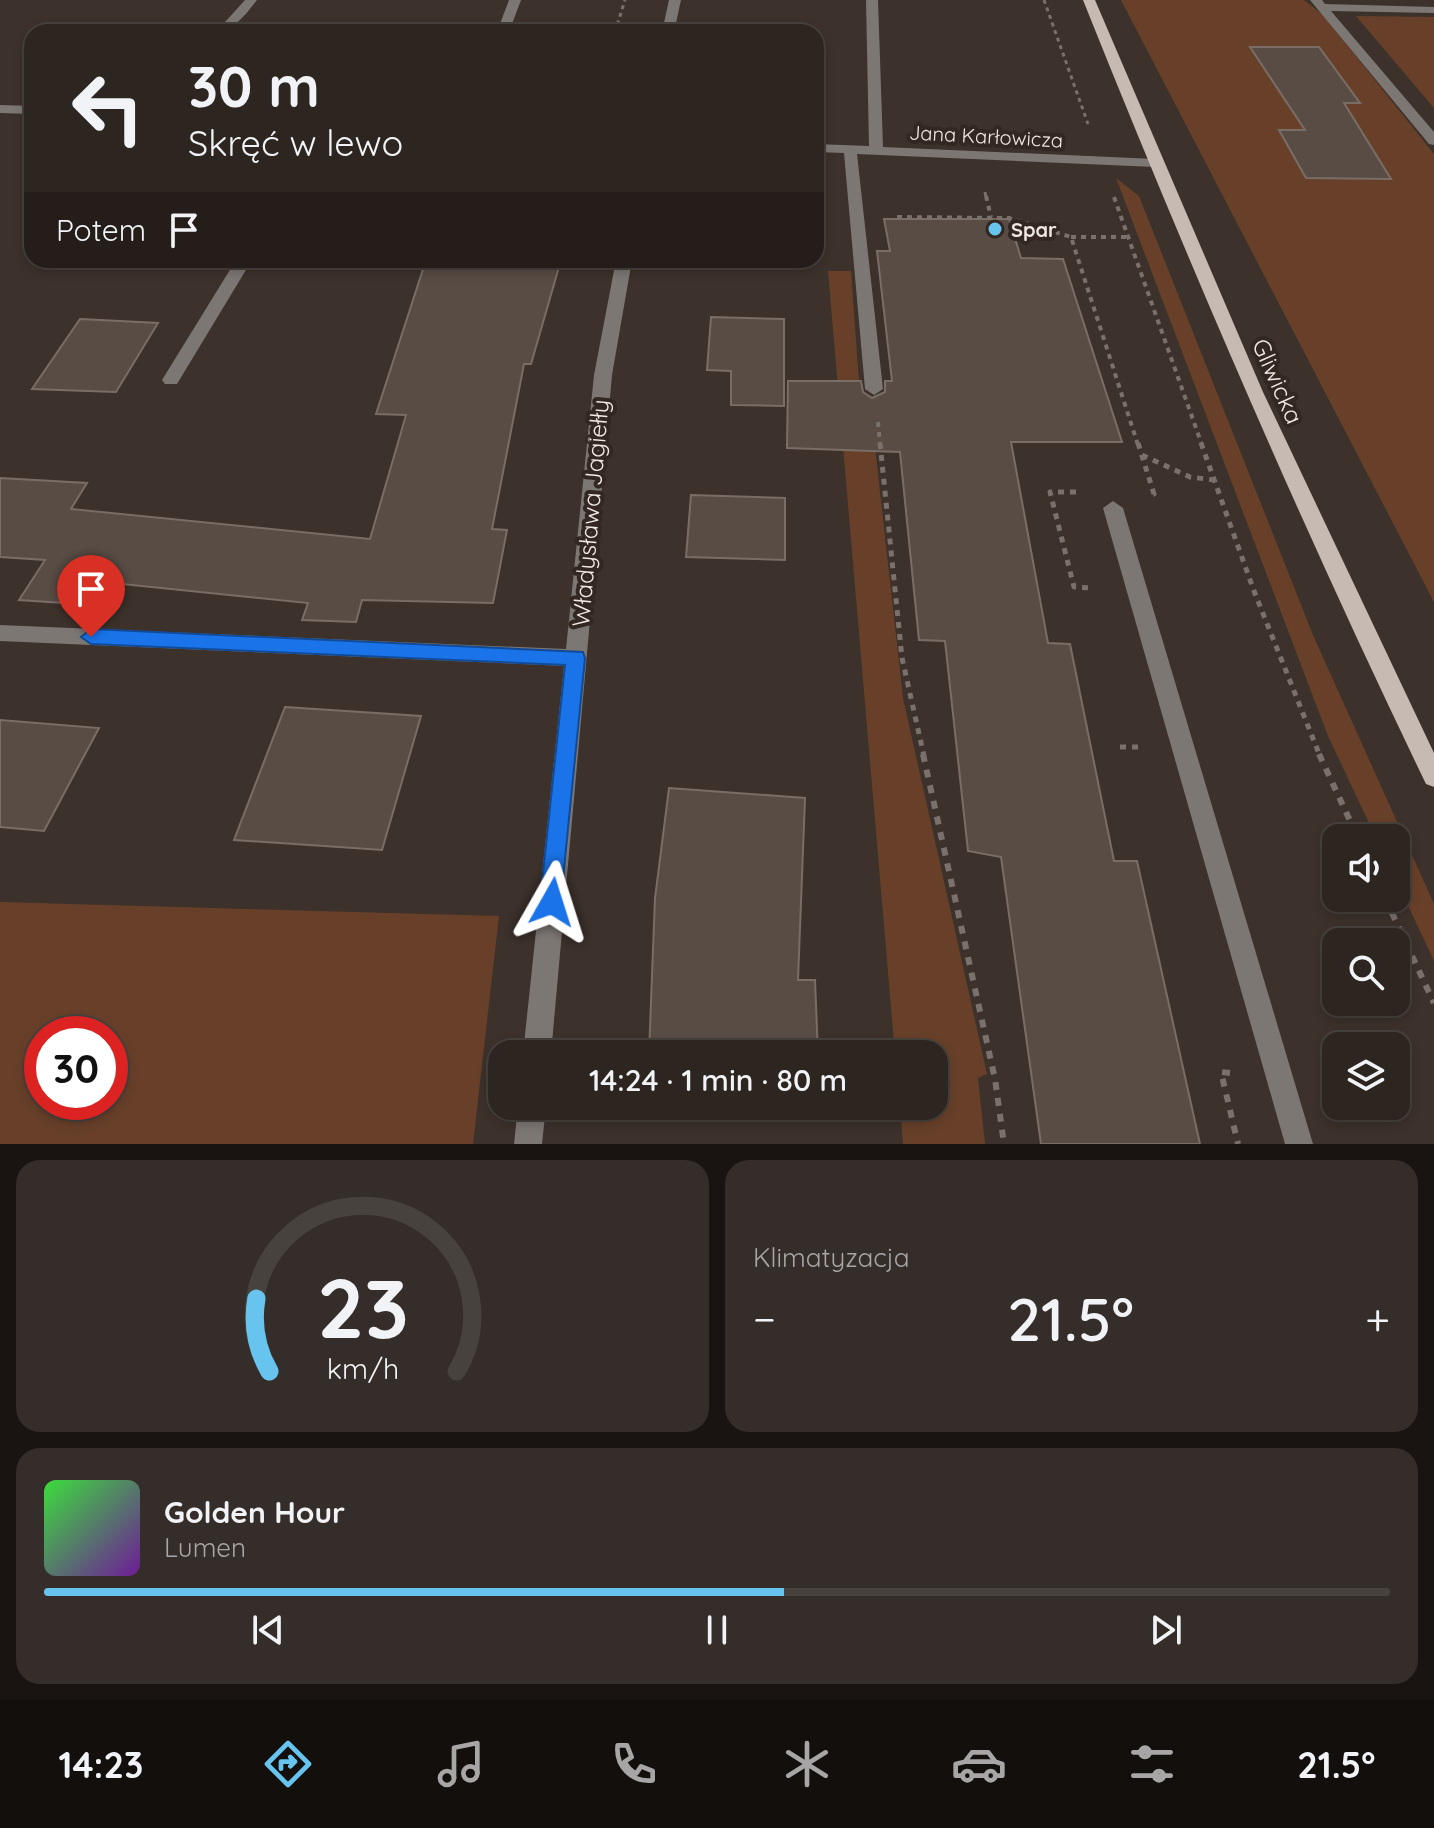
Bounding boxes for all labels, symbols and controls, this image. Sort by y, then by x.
text: 30 m [188,51,320,121]
icon: left [56,56,160,160]
street label: Jana Karłowicza [908,119,1064,153]
text: Skręć w lewo [188,120,403,165]
icon: arrive [162,208,206,252]
text: Potem [56,211,146,249]
place label: Spar [1011,217,1057,242]
marker: Spar [986,220,1004,238]
street label: Gliwicka [1246,334,1310,428]
street label: Władysława Jagiełły [565,398,615,628]
pin [57,555,125,637]
icon: arrive [69,567,113,611]
map controls [1322,824,1410,1120]
button: sound [1322,824,1410,912]
position arrow [510,860,594,944]
button: search [1322,928,1410,1016]
speed limit sign: 30 [24,1016,128,1120]
button: layers [1322,1032,1410,1120]
text: 14:24 · 1 min · 80 m [589,1061,847,1099]
text: Klimatyzacja [753,1241,910,1274]
text: 23 [316,1255,409,1359]
text: 21.5° [1007,1281,1134,1356]
text: − [753,1291,776,1346]
text: + [1365,1291,1390,1346]
text: km/h [326,1350,399,1386]
text: Golden Hour [164,1493,345,1531]
text: Lumen [164,1531,246,1564]
icon: previous [246,1608,290,1652]
icon: pause [695,1608,739,1652]
icon: next [1144,1608,1188,1652]
icon: directions [260,1736,316,1792]
icon: music [433,1736,489,1792]
icon: phone [606,1736,662,1792]
icon: climate [779,1736,835,1792]
icon: car [951,1736,1007,1792]
icon: filters [1124,1736,1180,1792]
text: 14:23 [58,1742,143,1787]
text: 21.5° [1297,1742,1376,1787]

